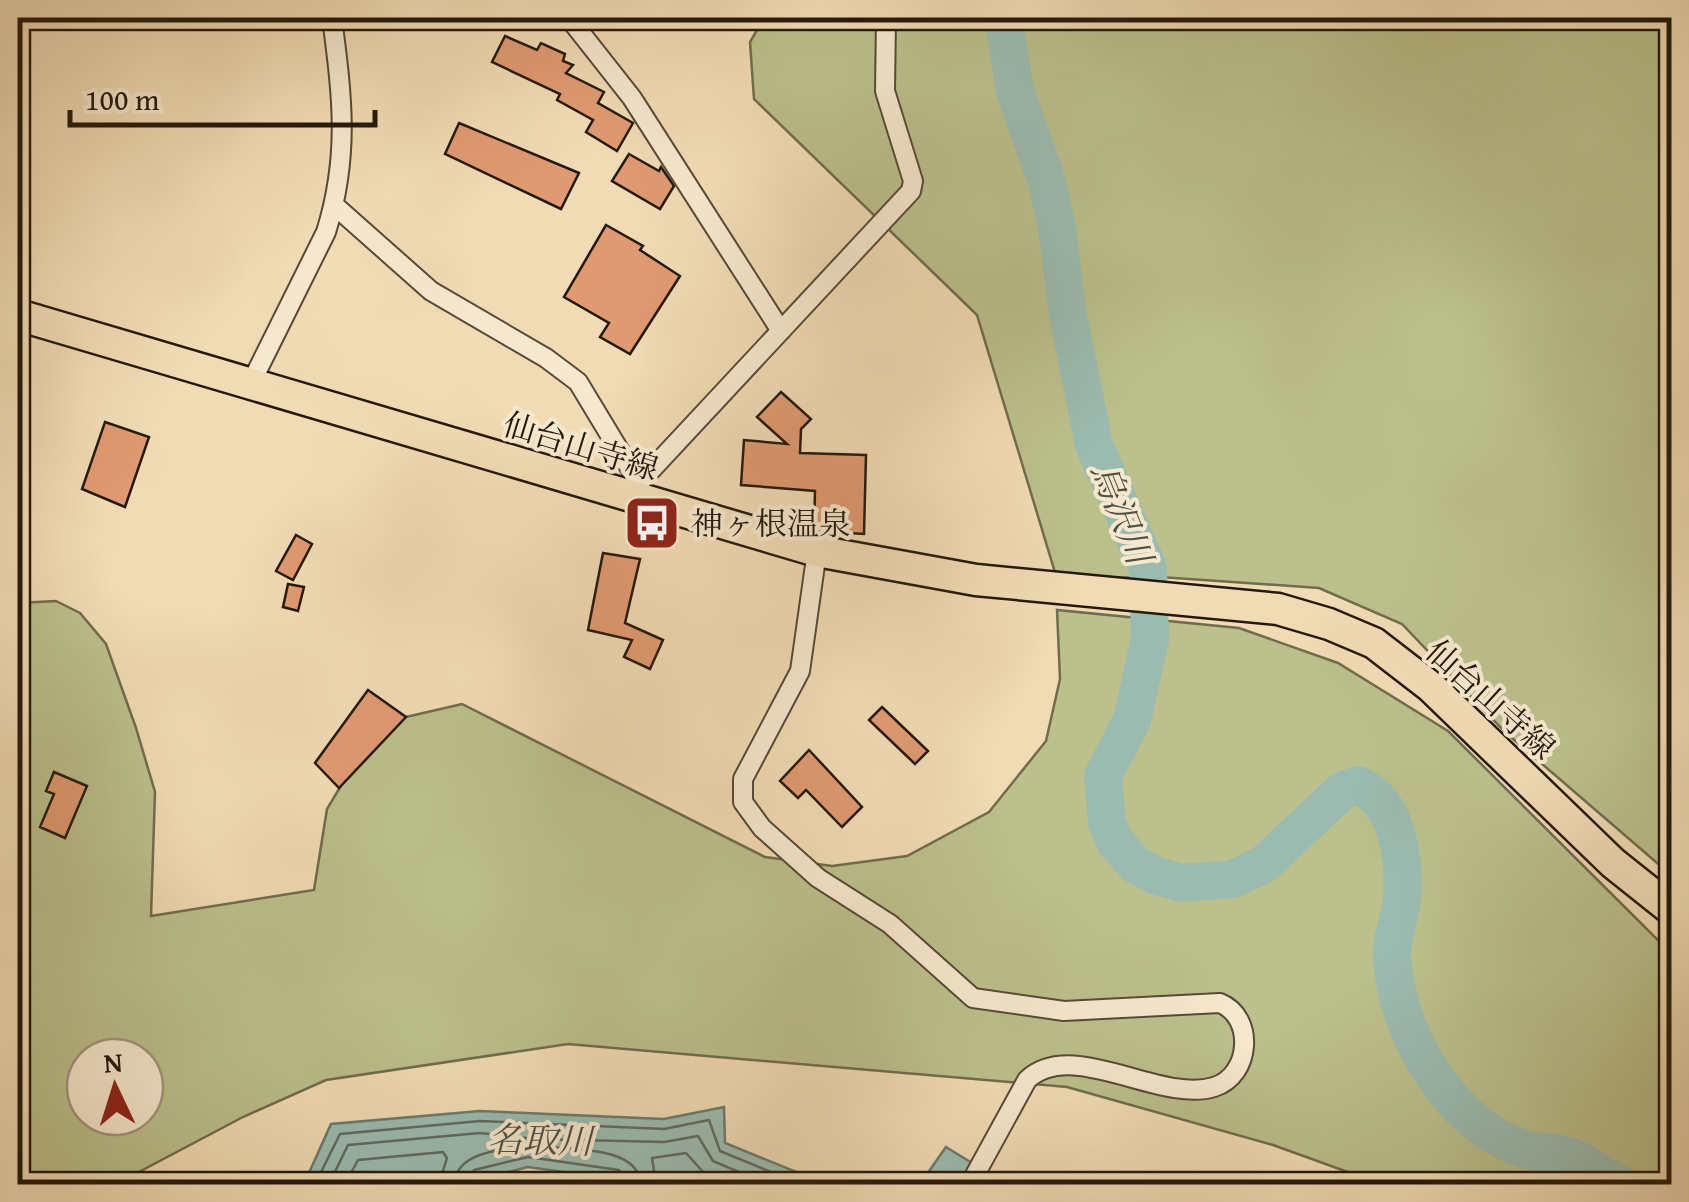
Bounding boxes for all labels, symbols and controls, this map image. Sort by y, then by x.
scale bar [70,65,375,127]
text: 100 m [85,77,160,121]
street label: 仙台山寺線 [498,400,664,492]
water label: 烏沢川 [1079,455,1167,575]
bus stop icon: 神ヶ根温泉 [622,493,682,553]
place label: 神ヶ根温泉 [691,500,851,547]
street label: 仙台山寺線 [1416,628,1566,770]
north arrow [65,1037,165,1137]
text: N [102,1040,124,1083]
water label: 名取川 [487,1114,597,1166]

